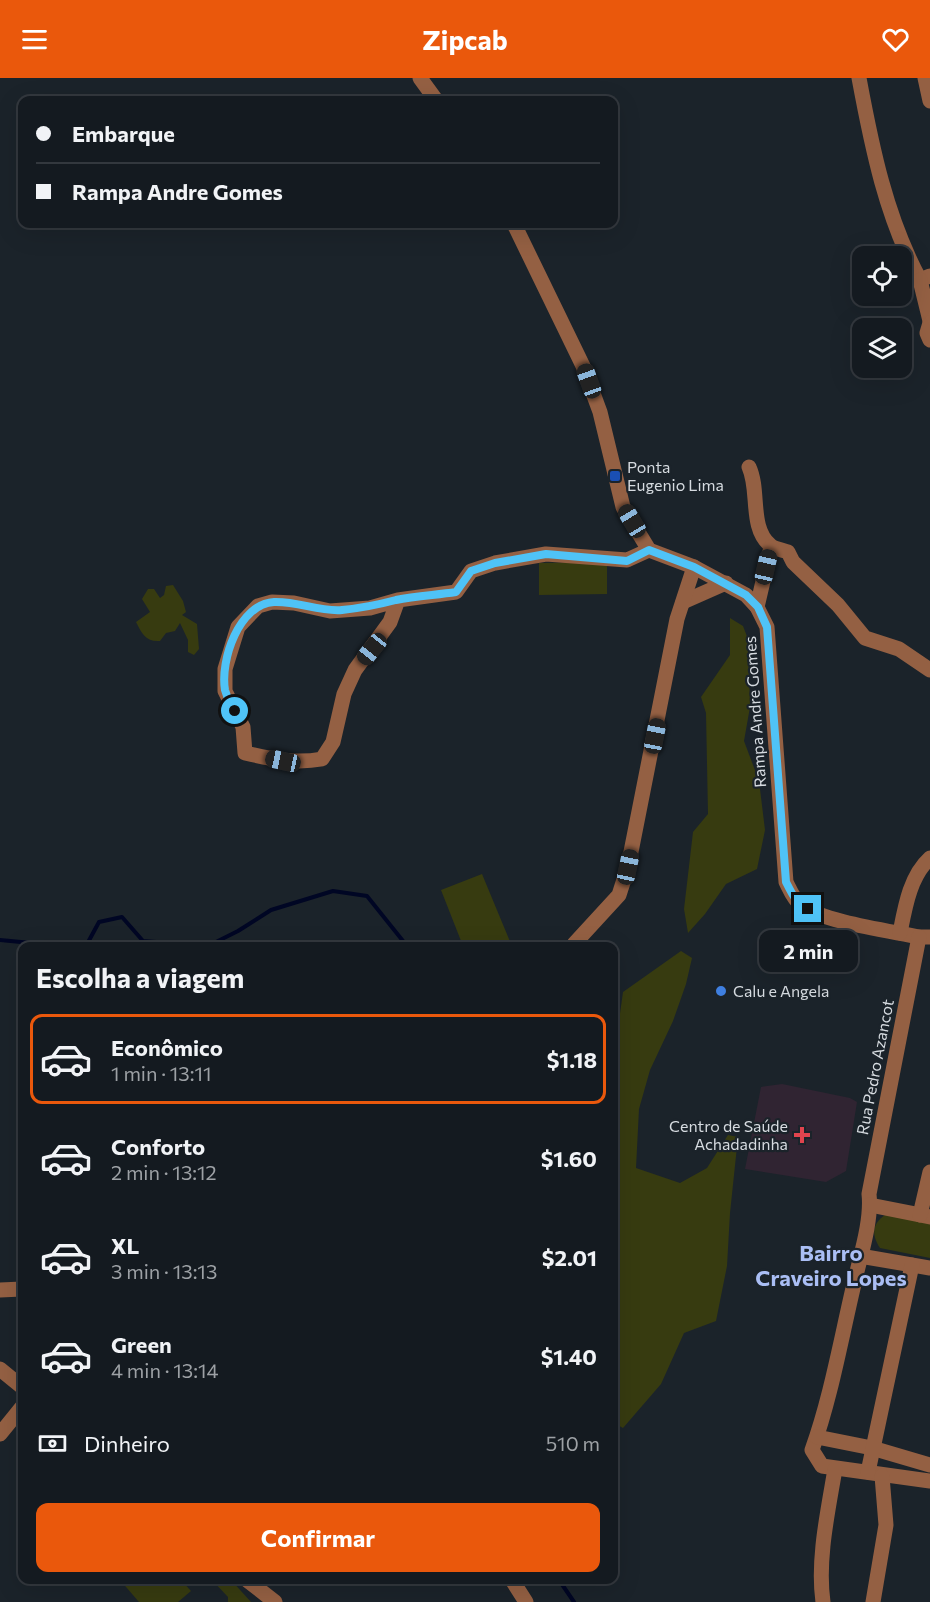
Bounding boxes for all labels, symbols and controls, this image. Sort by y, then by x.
icon: menu [18,23,51,56]
text: Zipcab [422,23,508,56]
icon: heart [879,23,912,56]
text: Embarque [72,120,175,147]
text: Rampa Andre Gomes [72,178,283,205]
map controls [852,246,912,378]
button: locate [852,246,912,306]
button: layers [852,318,912,378]
car [574,361,604,401]
place label: Ponta Eugenio Lima [627,457,724,494]
marker: Ponta Eugenio Lima [608,469,622,483]
car [615,501,649,541]
car [753,547,779,587]
car [354,629,390,669]
street label: Rampa Andre Gomes [740,636,769,788]
route start [221,697,248,724]
car [643,717,667,755]
car [264,748,302,774]
car [615,848,641,886]
route end [794,895,821,922]
callout: 2 min [758,930,858,972]
text: 2 min [784,939,833,963]
text: Escolha a viagem [36,961,244,994]
place label: Calu e Angela [733,981,830,1000]
marker: Calu e Angela [714,984,728,998]
street label: Rua Pedro Azancot [852,997,897,1136]
icon: car [39,1032,93,1086]
text: Econômico [111,1034,223,1061]
text: $1.18 [547,1046,597,1073]
text: 1 min · 13:11 [111,1061,212,1085]
place label: Centro de Saúde Achadadinha [669,1116,788,1153]
marker: Centro de Saúde Achadadinha [793,1126,811,1144]
icon: car [39,1131,93,1185]
text: Conforto [111,1133,205,1160]
text: $1.60 [541,1145,597,1172]
text: 2 min · 13:12 [111,1160,217,1184]
icon: car [39,1230,93,1284]
text: XL [111,1232,139,1259]
district label: Bairro Craveiro Lopes [755,1239,907,1291]
text: $2.01 [542,1244,597,1271]
text: 3 min · 13:13 [111,1259,217,1283]
icon: car [39,1329,93,1383]
text: Green [111,1331,172,1358]
text: $1.40 [541,1343,597,1370]
text: 4 min · 13:14 [111,1358,219,1382]
icon: cash [36,1427,69,1460]
text: Dinheiro [84,1430,170,1457]
text: 510 m [546,1431,600,1455]
button: Confirmar [36,1503,600,1572]

